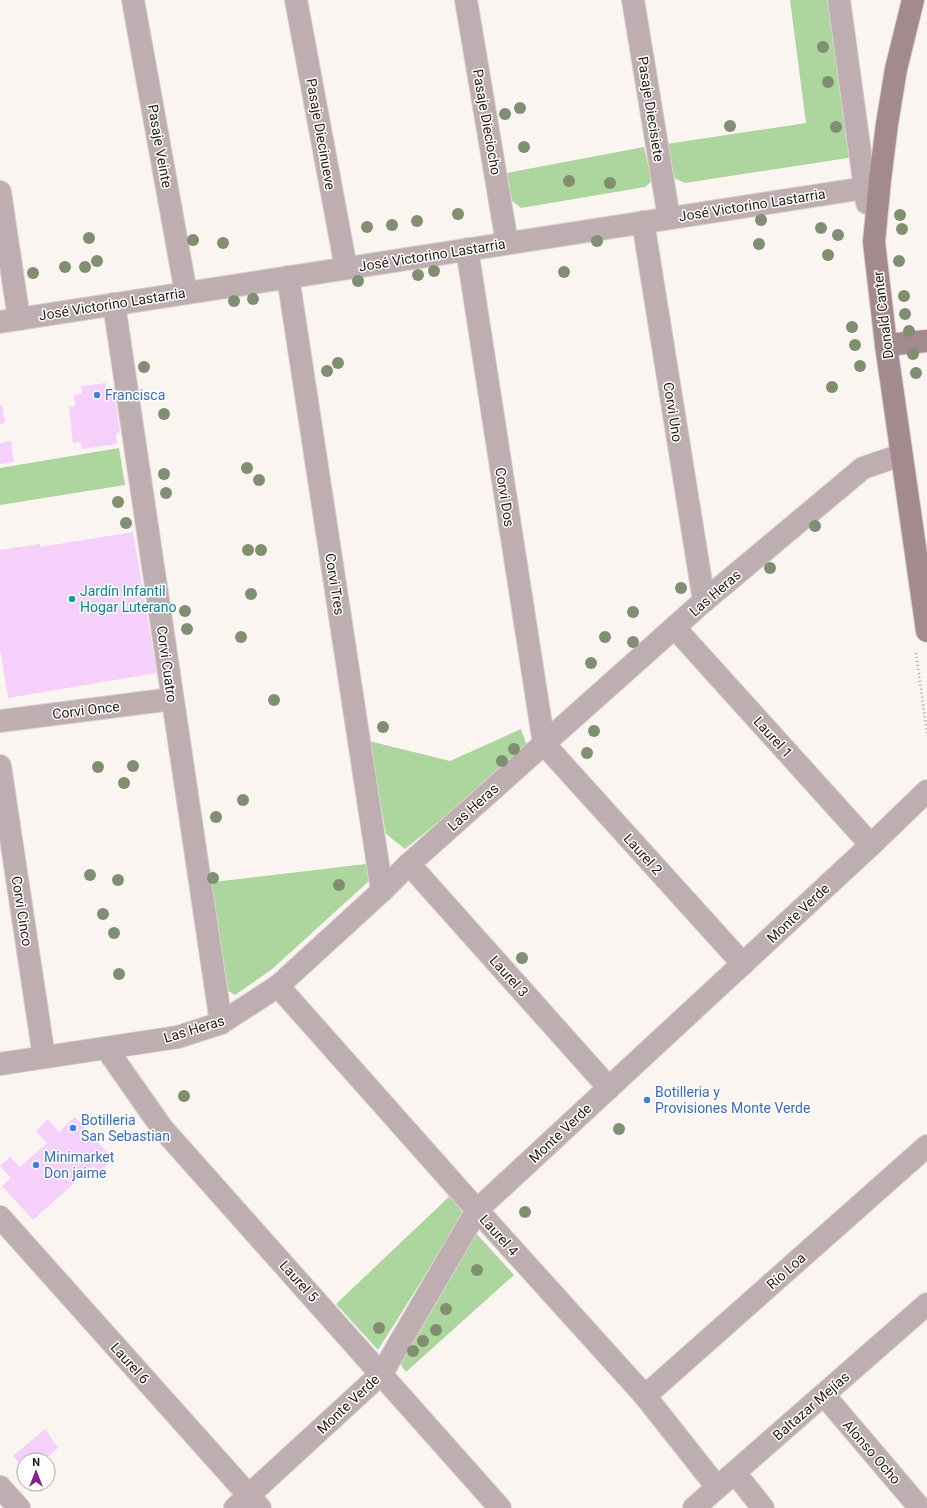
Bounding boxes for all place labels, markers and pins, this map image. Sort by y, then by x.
place label: Francisca [105,387,165,403]
marker: Francisca [92,390,102,400]
place label: Jardín Infantil Hogar Luterano [80,583,176,615]
marker: Jardín Infantil Hogar Luterano [67,594,77,604]
place label: Botilleria y Provisiones Monte Verde [655,1084,810,1116]
marker: Botilleria y Provisiones Monte Verde [642,1095,652,1105]
place label: Botilleria San Sebastian [81,1112,170,1144]
marker: Botilleria San Sebastian [68,1123,78,1133]
place label: Minimarket Don jaime [44,1149,115,1181]
marker: Minimarket Don jaime [31,1160,41,1170]

